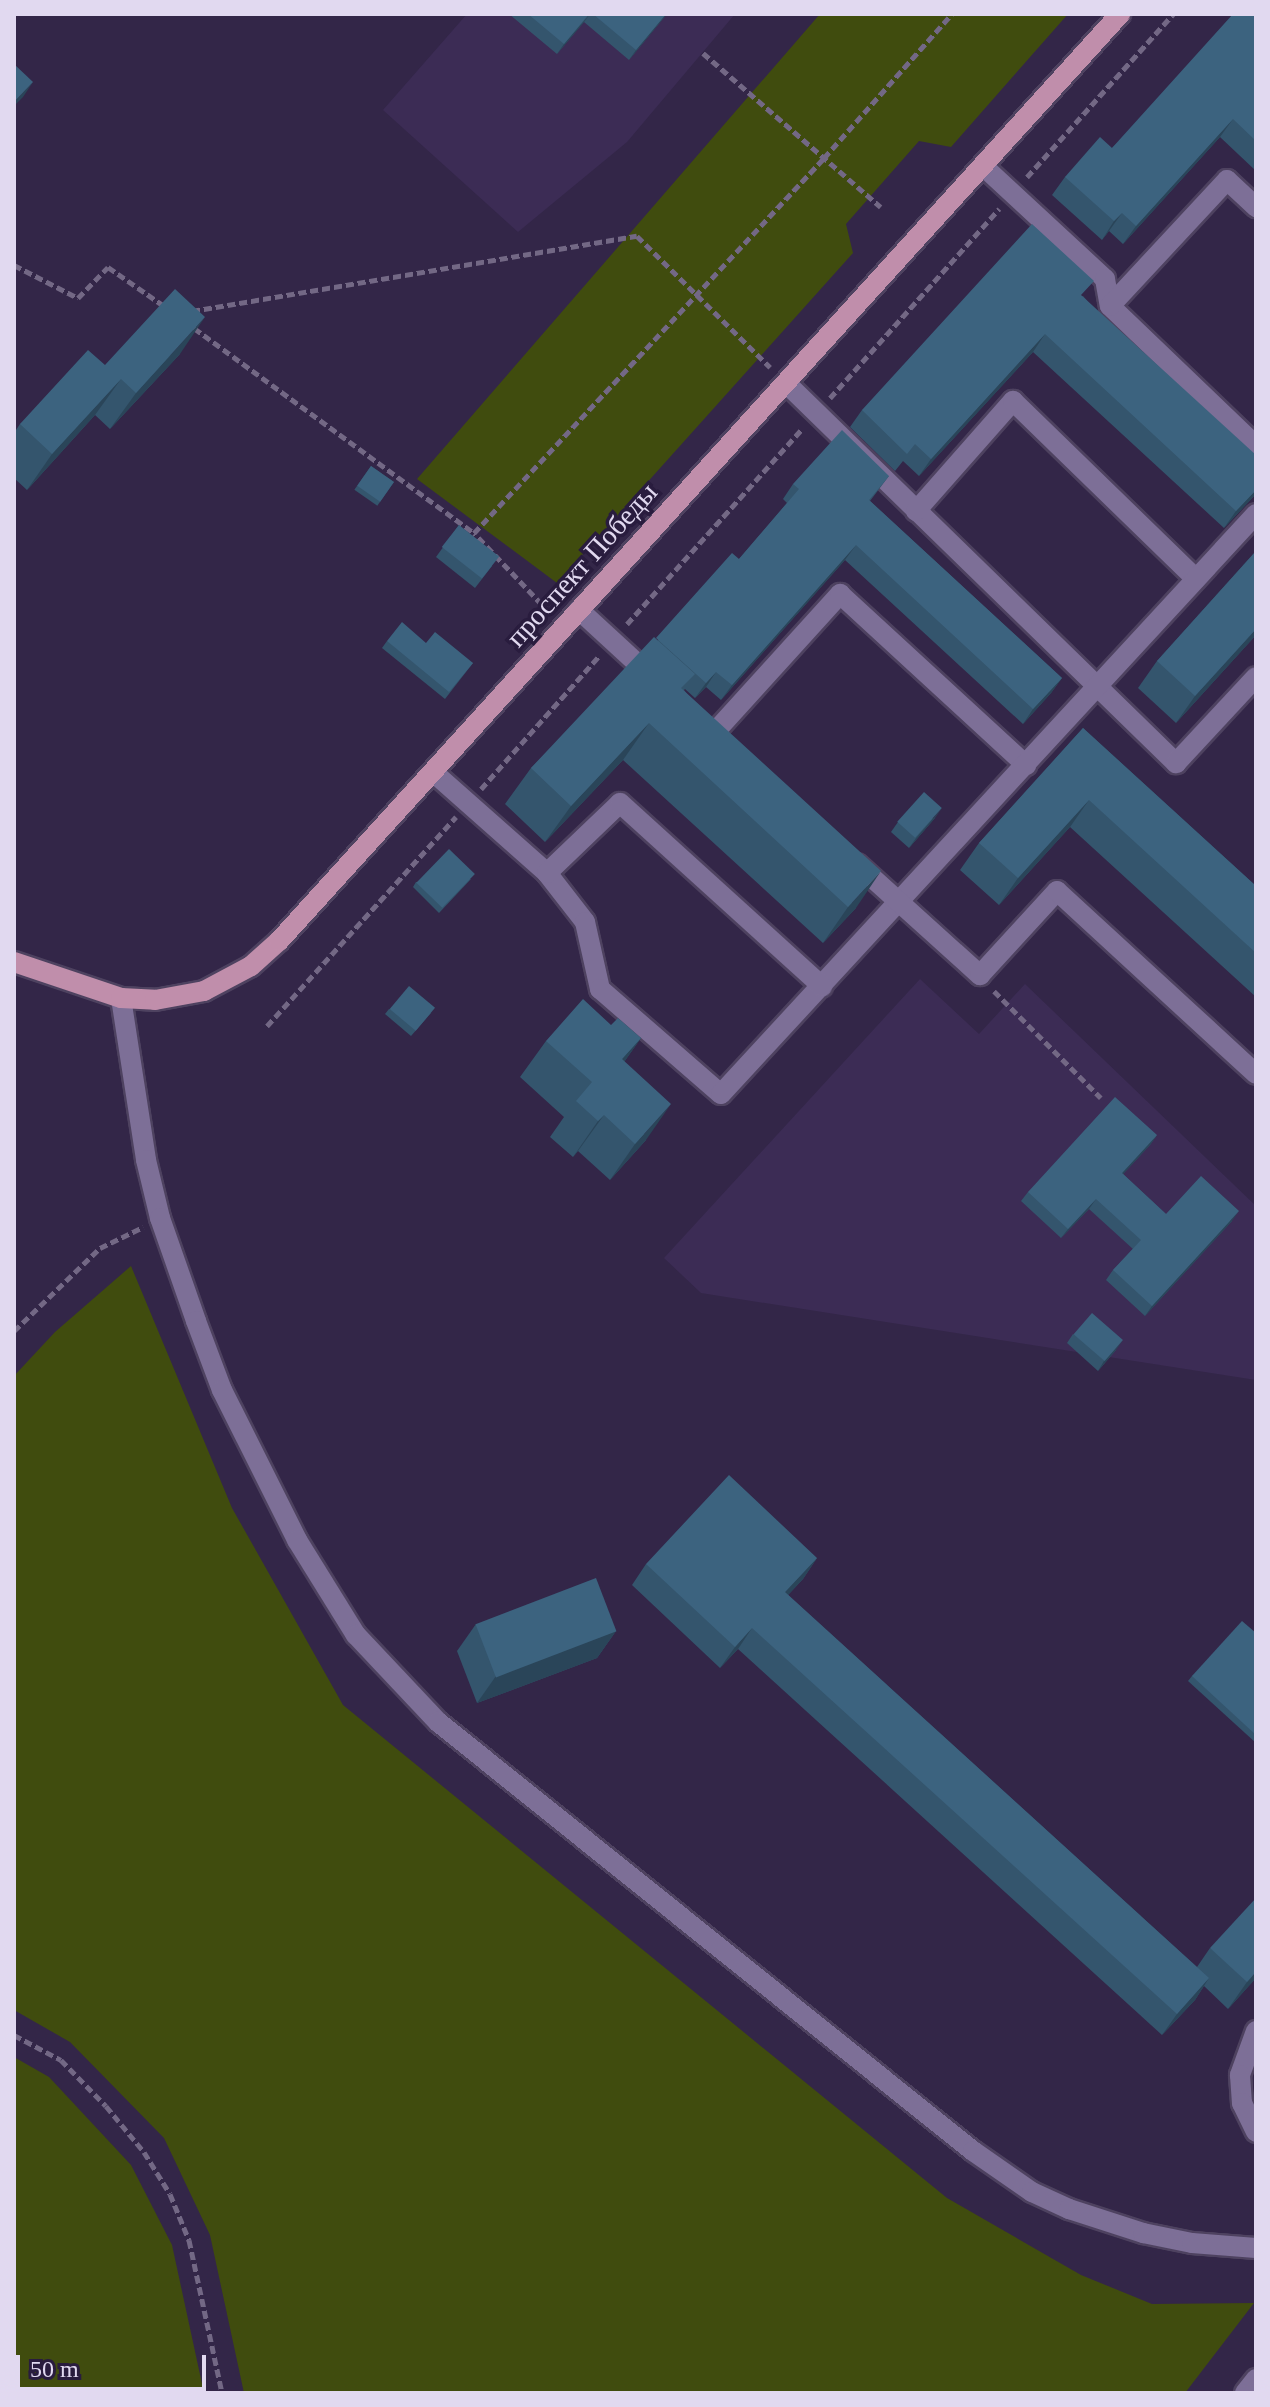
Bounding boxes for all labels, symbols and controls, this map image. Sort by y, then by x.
street label: проспект Победы [500,476,664,654]
scale bar [20,2339,210,2389]
text: 50 m [30,2356,79,2382]

